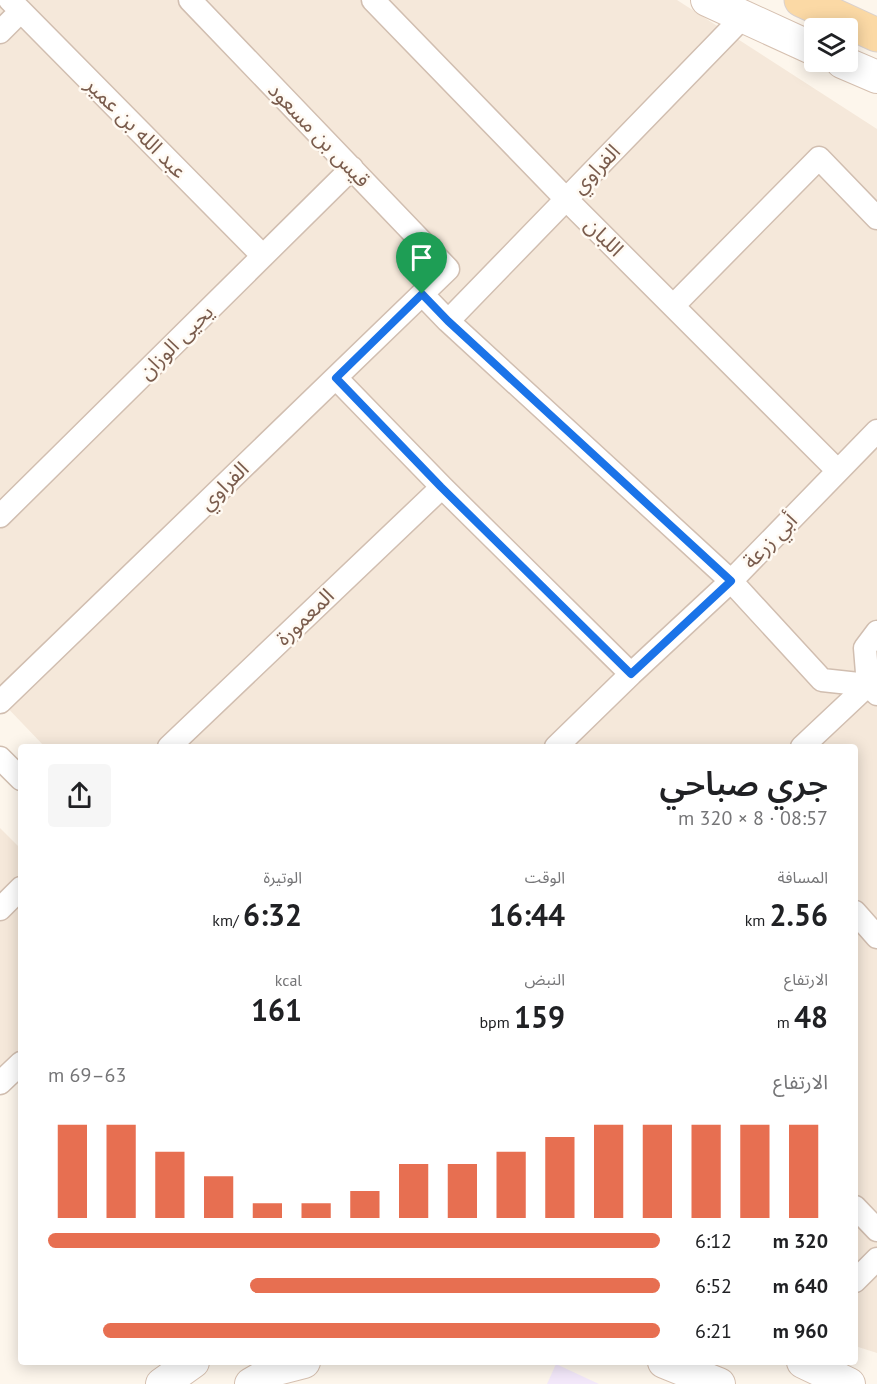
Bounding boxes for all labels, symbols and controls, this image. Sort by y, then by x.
map controls [804,18,858,72]
button: layers [804,18,858,72]
street label: عبد الله بن عمير [79,71,193,184]
street label: قيس بن مسعود [262,76,376,193]
street label: الفراوي [565,138,628,201]
street label: اللبان [579,211,630,262]
pin [396,232,447,294]
icon: arrive [405,241,438,274]
street label: يحيى الوزان [132,298,219,385]
street label: الفراوي [193,455,256,518]
street label: أبي زرعة [737,507,805,576]
street label: المعمورة [270,582,340,651]
text: جري صباحي [659,761,828,804]
button: share [48,764,111,827]
text: 08:57 · 8 × 320 m [678,805,828,831]
text: الوتيرة [264,867,302,887]
text: الوقت [525,867,565,887]
text: المسافة [778,867,828,887]
text: 6:32 [243,895,302,934]
text: 16:44 [489,895,565,934]
text: 2.56 [770,895,828,934]
text: /km [212,910,243,930]
text: km [745,910,770,930]
text: النبض [524,969,565,989]
text: الارتفاع [784,969,828,989]
text: kcal [275,970,302,990]
text: 161 [251,990,302,1029]
text: 159 [514,997,565,1036]
text: 48 [794,997,828,1036]
text: bpm [479,1012,514,1032]
text: m [777,1012,794,1032]
text: 63–69 m [48,1062,126,1088]
text: الارتفاع [773,1069,828,1095]
text: 6:12 [695,1228,732,1254]
text: 320 m [773,1228,828,1254]
text: 6:52 [695,1273,732,1299]
text: 640 m [773,1273,828,1299]
text: 6:21 [695,1318,732,1344]
text: 960 m [773,1318,828,1344]

